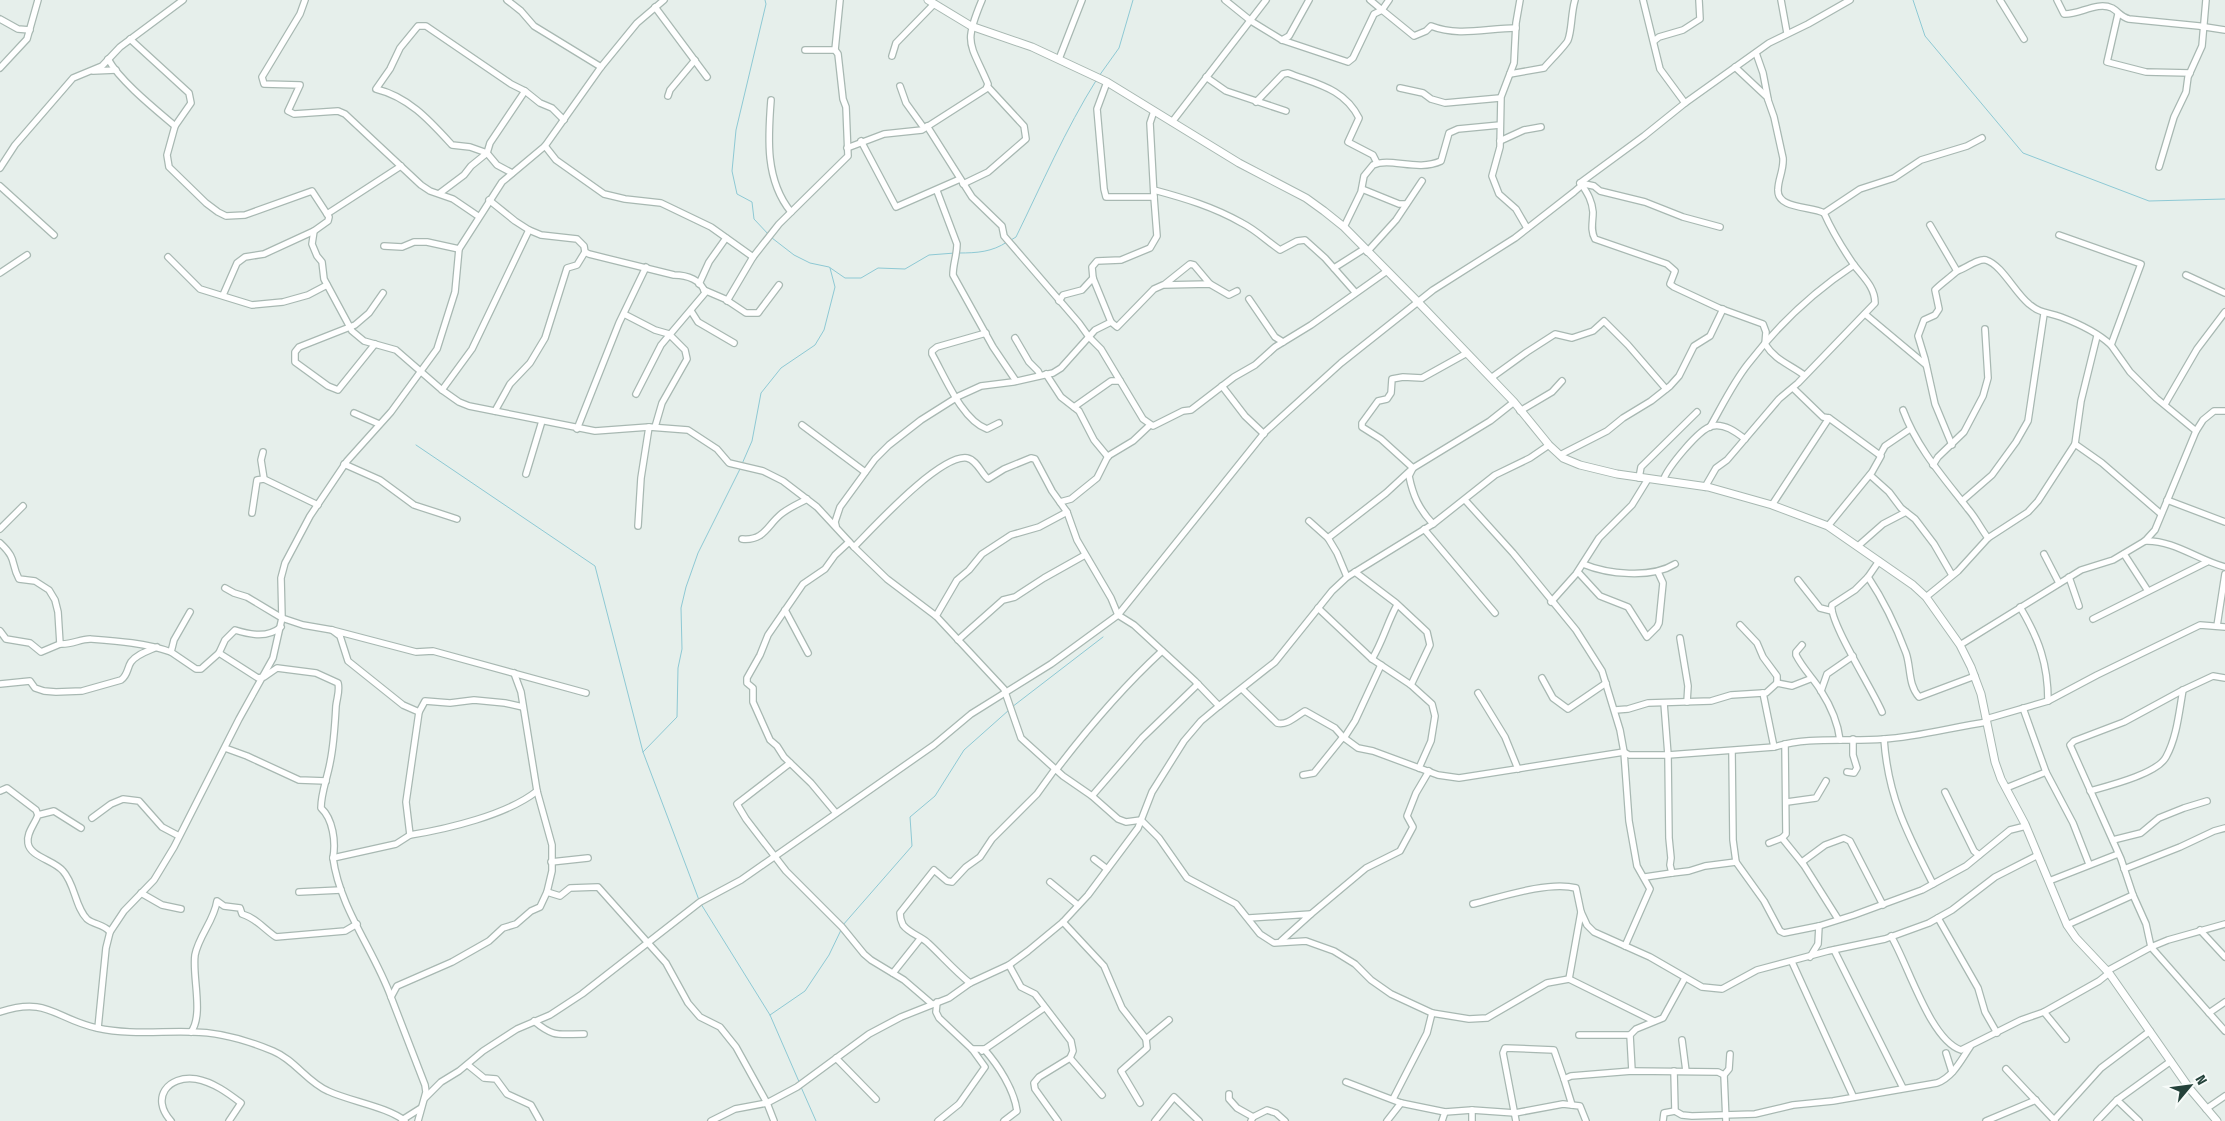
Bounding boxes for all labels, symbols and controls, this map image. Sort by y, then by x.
north arrow [2165,1061,2215,1111]
text: N [2191,1072,2210,1088]

